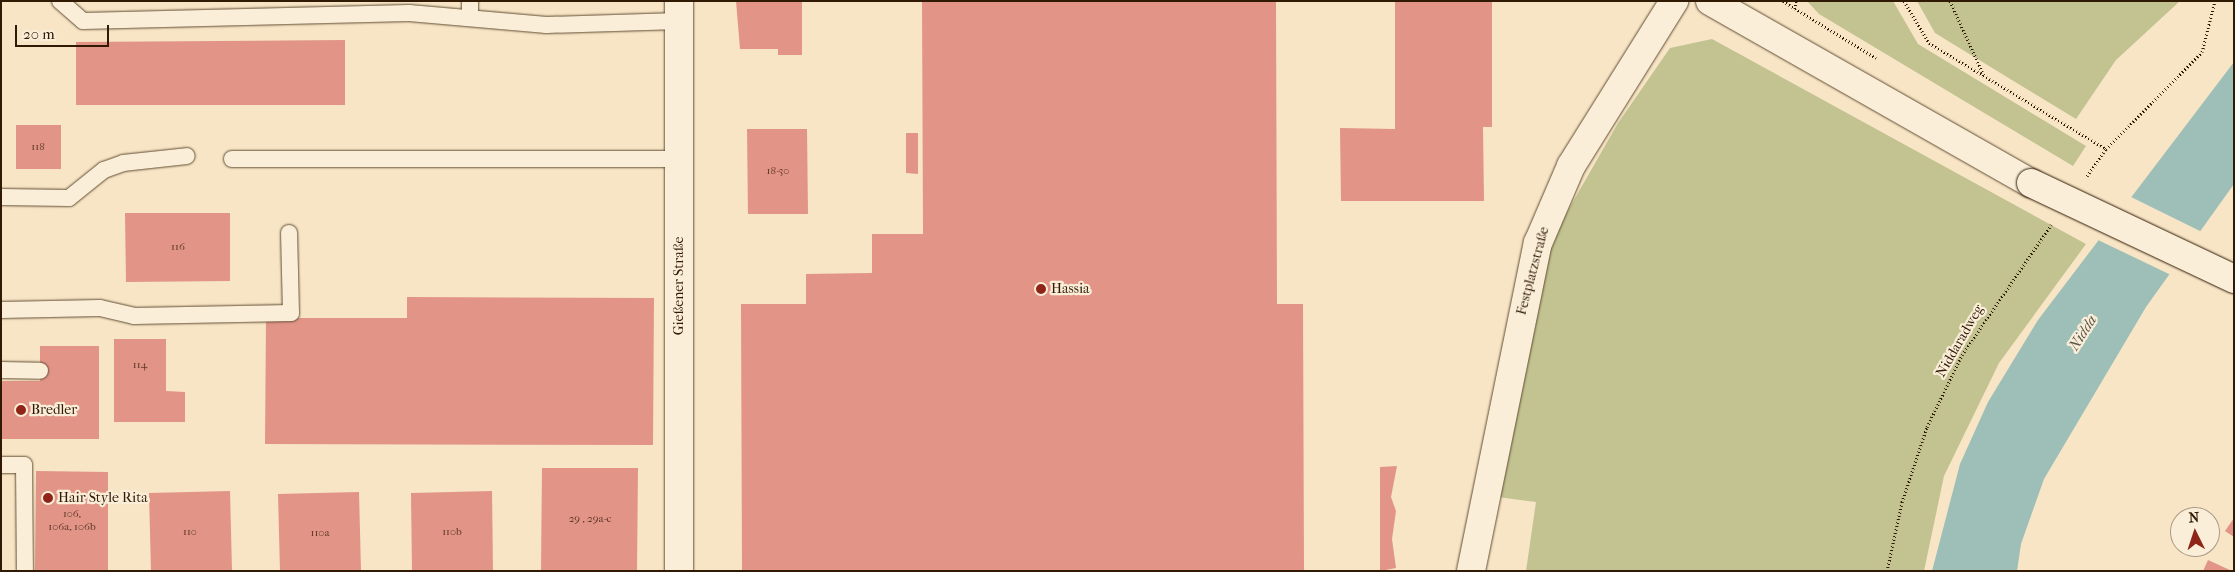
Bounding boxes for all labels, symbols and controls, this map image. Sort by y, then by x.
scale bar [18,15,111,47]
text: 20 m [23,25,55,43]
house number: 118 [31,140,45,154]
house number: 18-30 [767,164,789,178]
street label: Festplatzstraße [1513,225,1553,317]
street label: Gießener Straße [671,237,687,335]
house number: 116 [171,240,185,254]
place label: Hassia [1051,281,1089,297]
marker: Hassia [1035,283,1047,295]
street label: Niddaradweg [1933,302,1987,380]
water label: Nidda [2065,312,2101,354]
house number: 114 [133,358,147,372]
place label: Bredler [31,402,77,418]
marker: Bredler [15,404,27,416]
place label: Hair Style Rita [58,490,148,506]
marker: Hair Style Rita [42,492,54,504]
north arrow [2170,507,2220,557]
house number: 106, 106a, 106b [48,508,96,534]
text: N [2188,509,2200,526]
house number: 29 , 29a-c [569,512,611,526]
house number: 110 [183,525,197,539]
house number: 110b [442,525,462,539]
house number: 110a [311,526,329,540]

